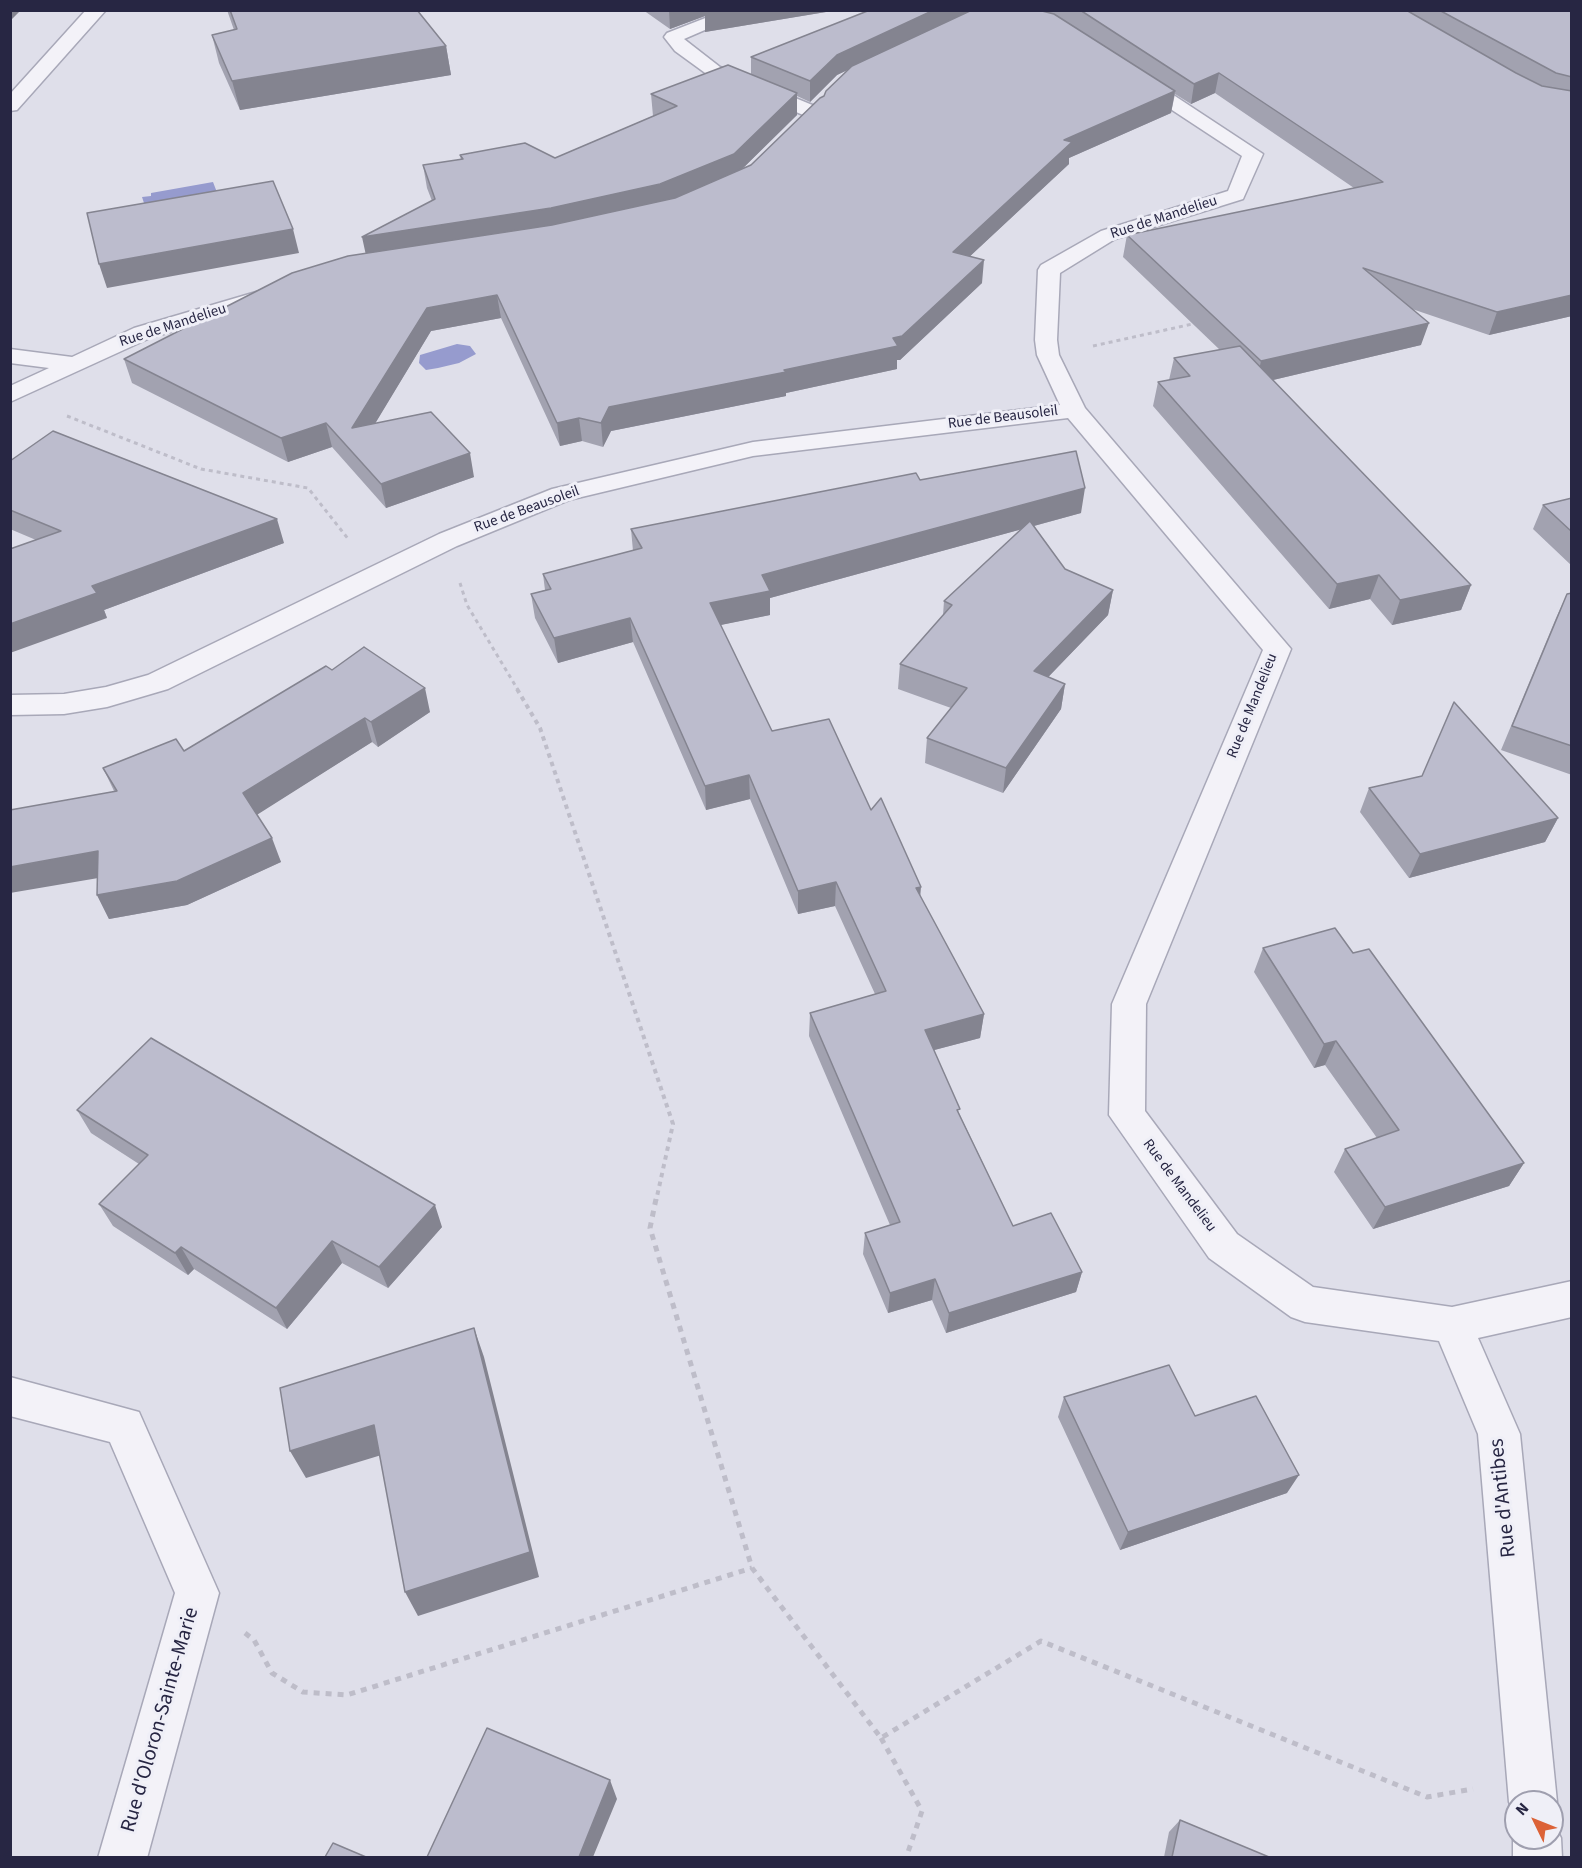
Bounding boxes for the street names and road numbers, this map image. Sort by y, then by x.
street label: Rue de Mandelieu [1108,192,1220,244]
street label: Rue de Mandelieu [117,300,229,352]
street label: Rue de Beausoleil [947,402,1059,434]
street label: Rue de Beausoleil [472,483,582,537]
street label: Rue de Mandelieu [1224,651,1282,761]
street label: Rue de Mandelieu [1138,1136,1220,1236]
street label: Rue d'Antibes [1485,1437,1523,1559]
street label: Rue d'Oloron-Sainte-Marie [117,1605,205,1835]

